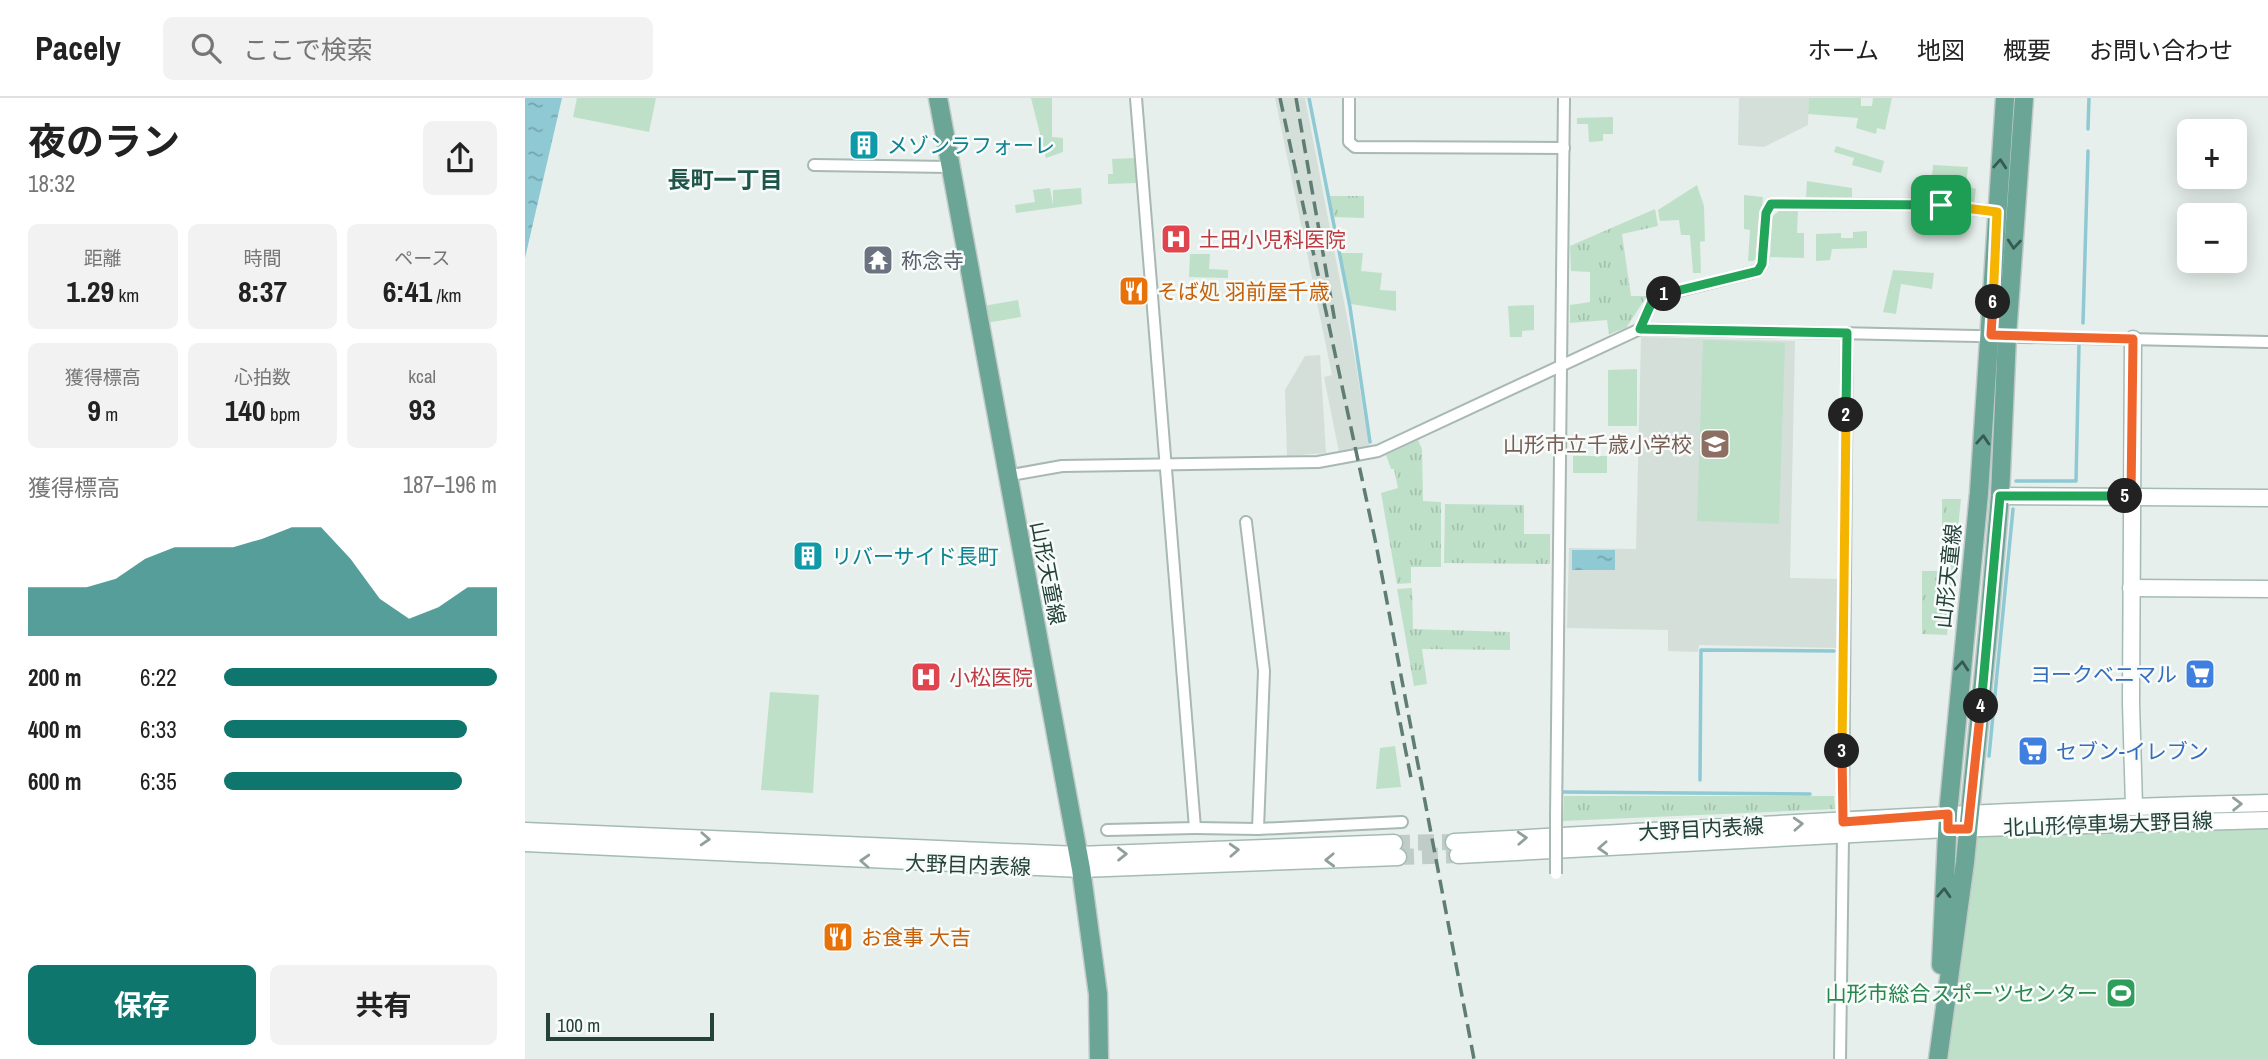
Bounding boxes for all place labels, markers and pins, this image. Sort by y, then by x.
building icon: メゾンラフォーレ [847,128,881,162]
place label: メゾンラフォーレ [887,131,1055,160]
pin [1911,175,1971,235]
hospital icon: 土田小児科医院 [1159,222,1193,256]
place label: 土田小児科医院 [1199,225,1346,254]
temple icon: 称念寺 [861,243,895,277]
place label: 称念寺 [901,246,964,275]
restaurant icon: そば処 羽前屋千歳 [1117,274,1151,308]
pin: 1 [1647,276,1681,312]
place label: そば処 羽前屋千歳 [1157,277,1330,306]
pin: 6 [1975,284,2011,320]
pin: 2 [1829,398,1863,432]
school or university icon: 山形市立千歳小学校 [1698,427,1732,461]
place label: 山形市立千歳小学校 [1503,430,1692,459]
pin: 5 [2107,478,2143,514]
building icon: リバーサイド長町 [791,539,825,573]
place label: リバーサイド長町 [831,542,999,571]
supermarket icon: ヨークベニマル [2183,657,2217,691]
hospital icon: 小松医院 [909,660,943,694]
place label: ヨークベニマル [2030,660,2177,689]
place label: 小松医院 [949,663,1033,692]
pin: 4 [1963,688,1999,724]
pin: 3 [1825,734,1859,768]
supermarket icon: セブン-イレブン [2016,734,2050,768]
place label: セブン-イレブン [2056,737,2209,766]
restaurant icon: お食事 大吉 [821,920,855,954]
place label: お食事 大吉 [861,923,971,952]
sports icon: 山形市総合スポーツセンター [2104,976,2138,1010]
place label: 山形市総合スポーツセンター [1825,979,2098,1008]

